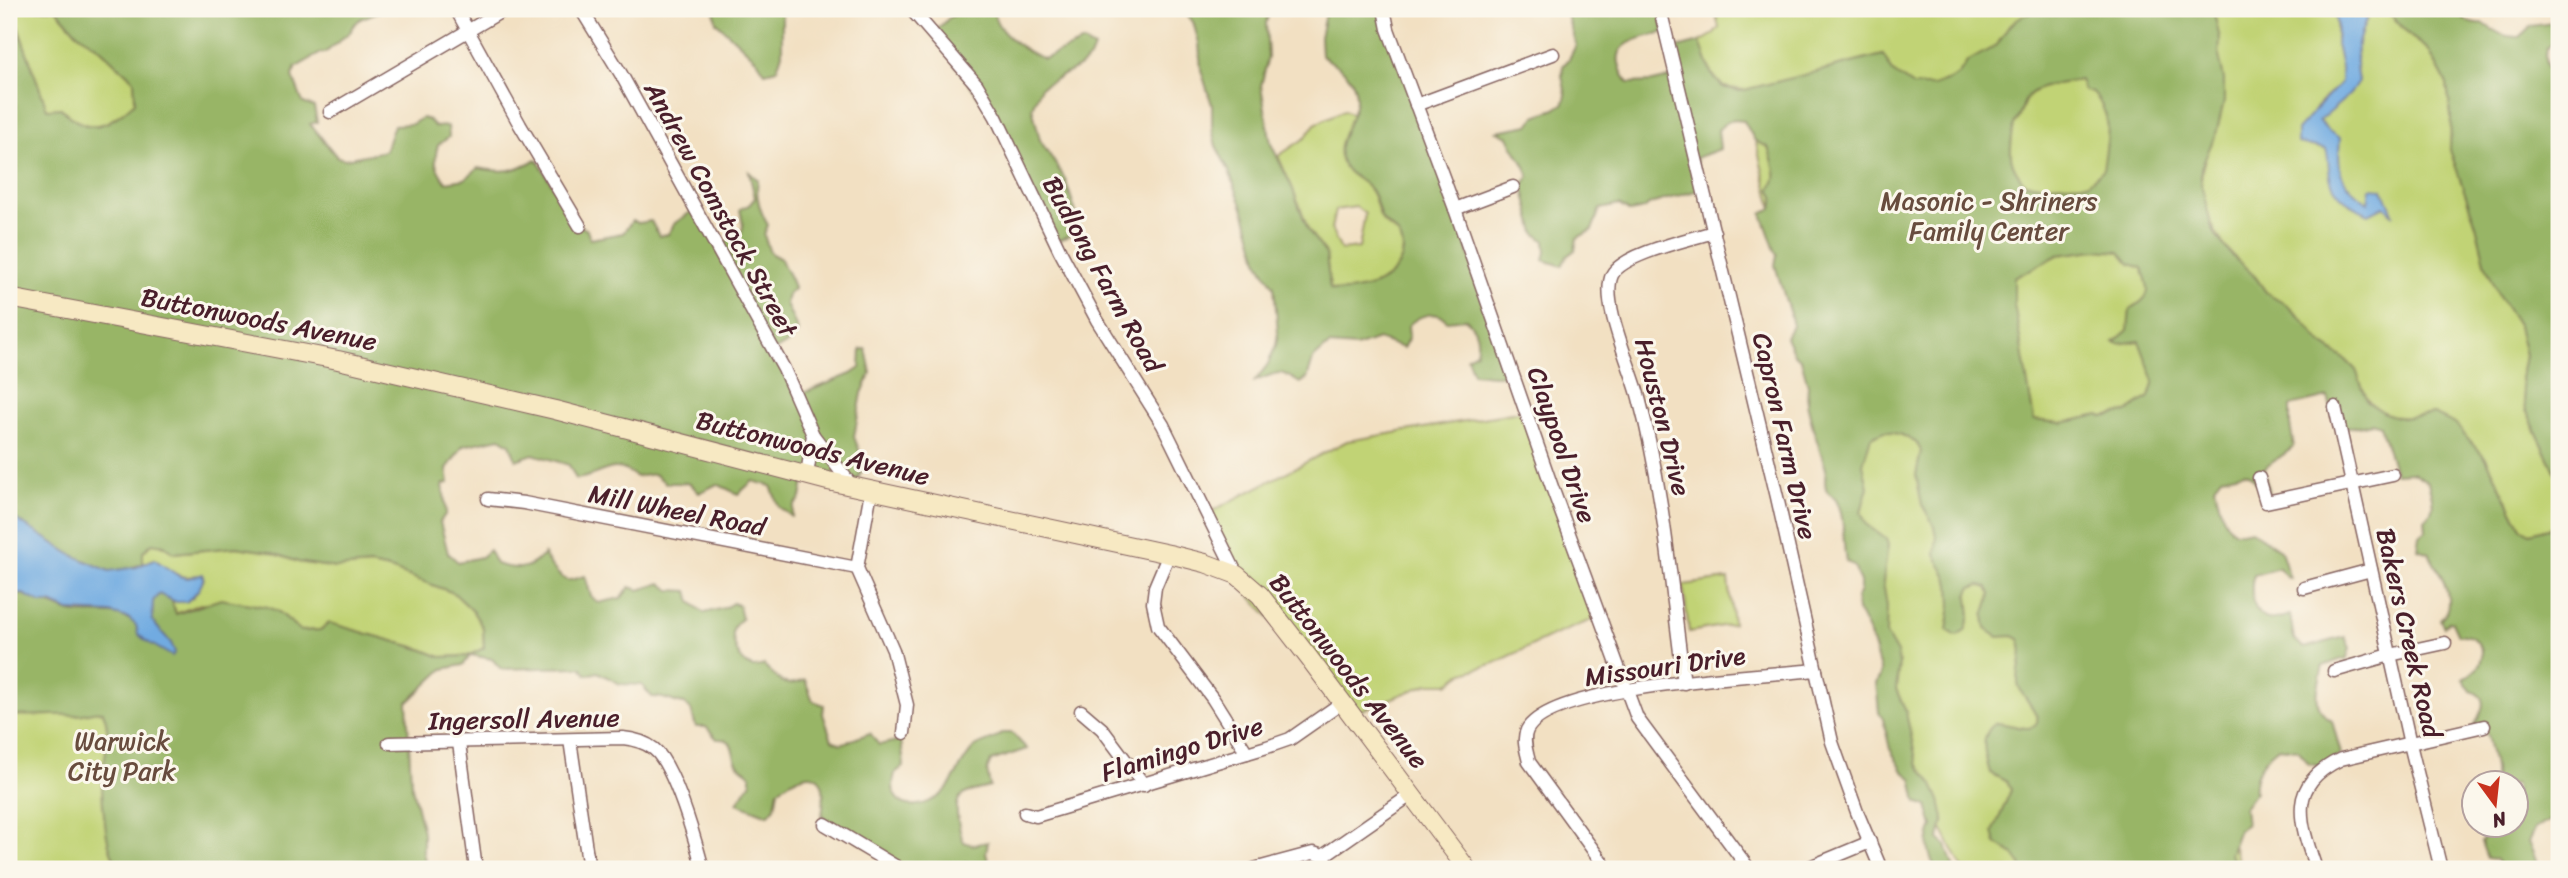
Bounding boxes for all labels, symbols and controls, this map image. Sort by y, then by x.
street label: Andrew Comstock Street [631,72,811,347]
street label: Budlong Farm Road [1030,167,1177,383]
park label: Masonic - Shriners Family Center [1880,178,2098,254]
street label: Buttonwoods Avenue [137,274,381,364]
street label: Capron Farm Drive [1739,328,1831,544]
street label: Houston Drive [1621,333,1705,501]
street label: Claypool Drive [1514,360,1610,530]
street label: Buttonwoods Avenue [691,397,935,499]
street label: Mill Wheel Road [585,470,772,550]
street label: Bakers Creek Road [2363,524,2456,745]
street label: Buttonwoods Avenue [1257,563,1441,779]
street label: Missouri Drive [1582,632,1749,700]
street label: Ingersoll Avenue [427,694,620,744]
street label: Flamingo Drive [1095,703,1269,795]
park label: Warwick City Park [68,718,176,794]
north arrow [2460,770,2530,840]
text: N [2488,802,2511,838]

